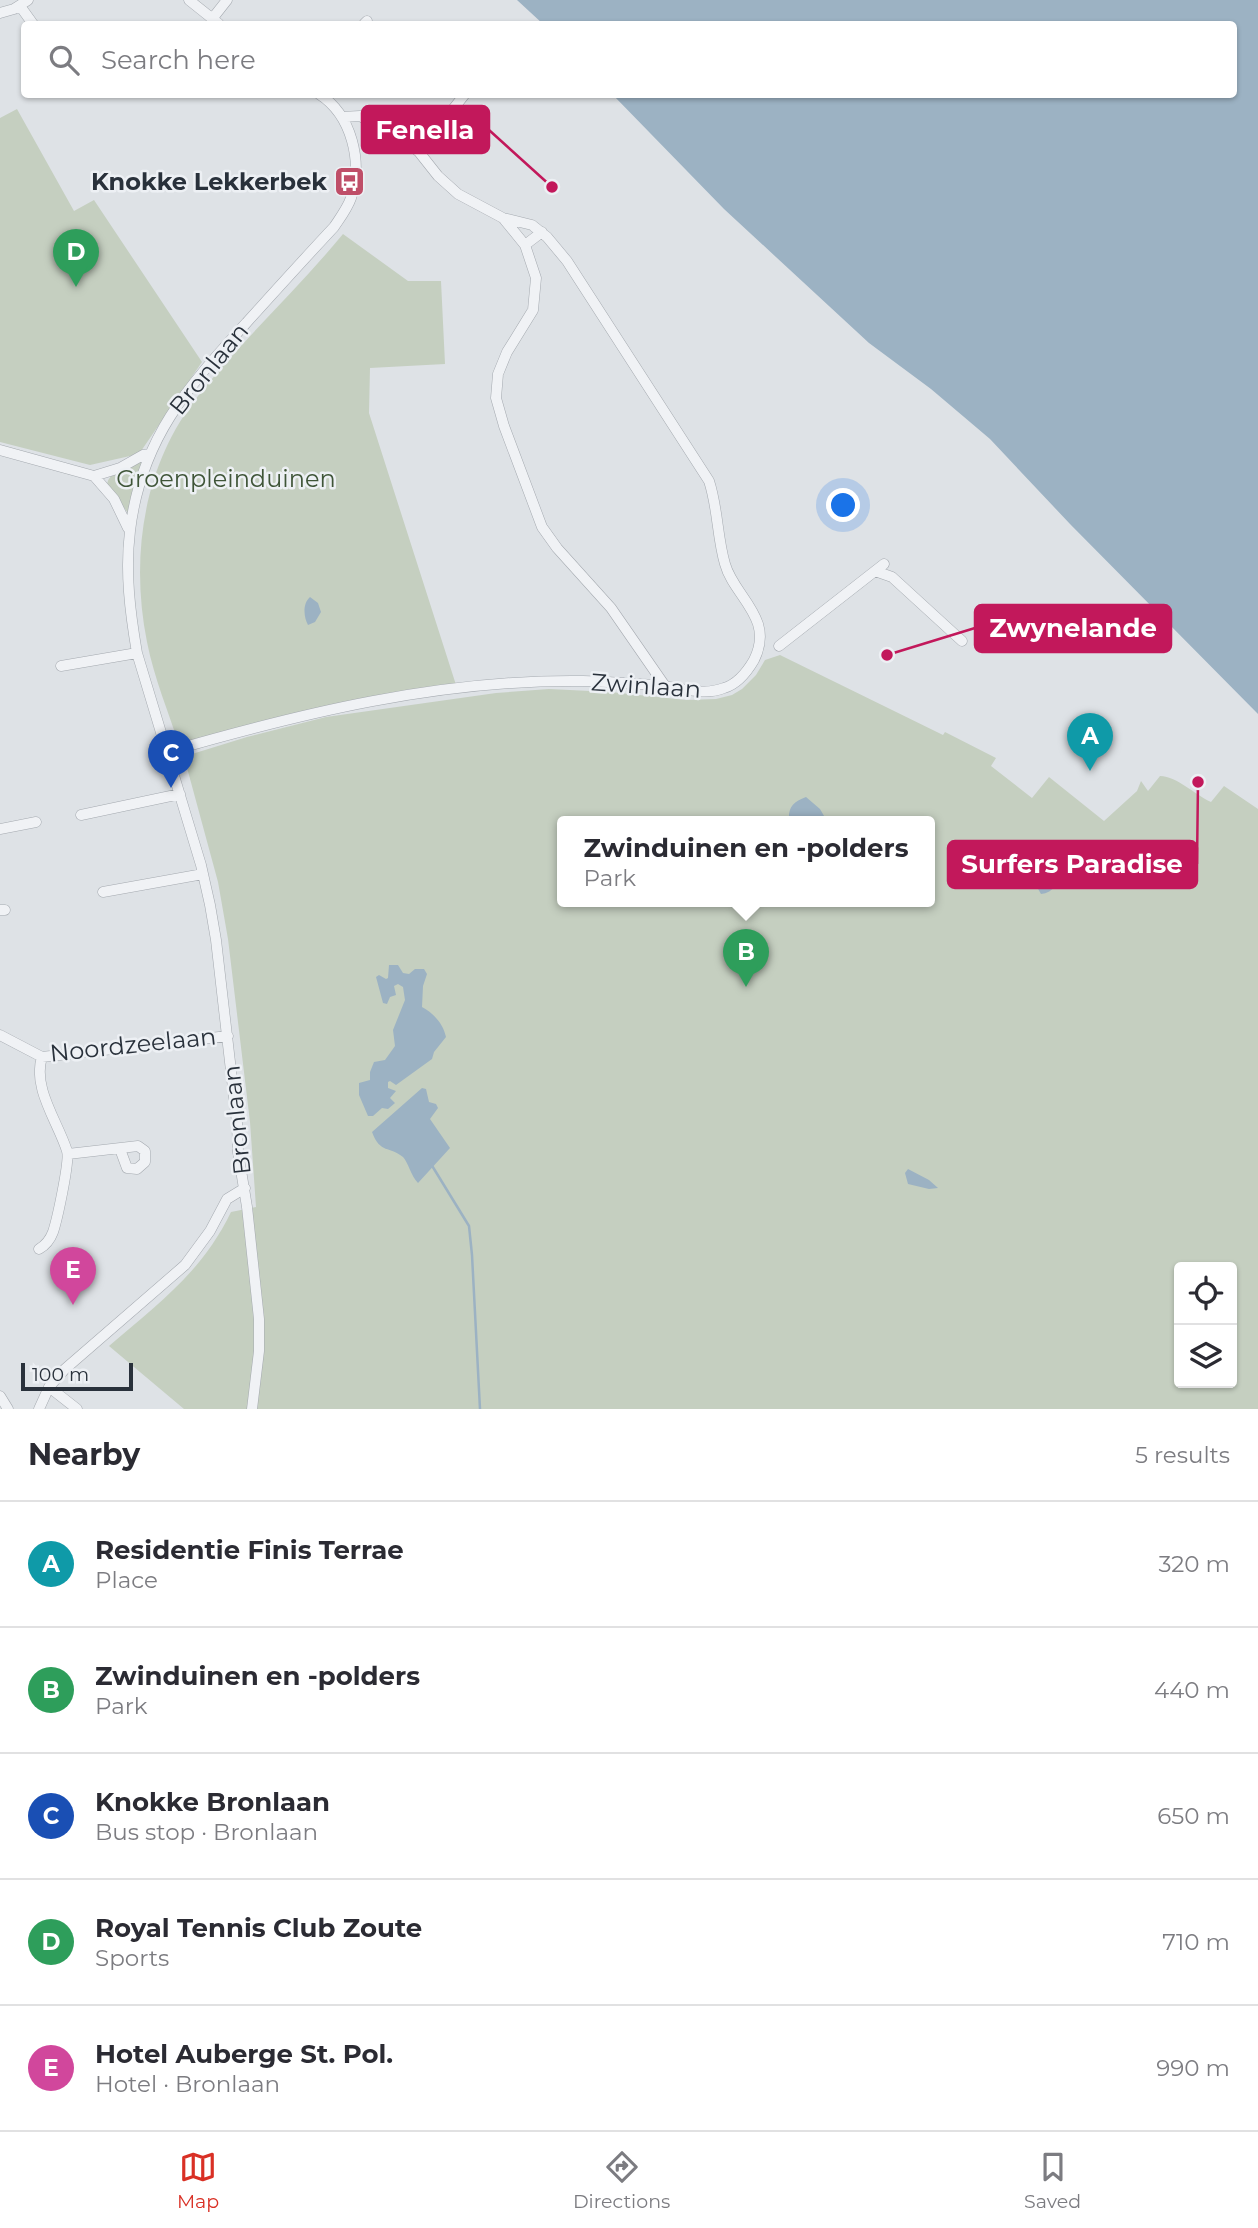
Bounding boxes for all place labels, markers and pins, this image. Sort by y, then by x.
callout: Fenella [362,106,489,153]
bus stop icon: Knokke Lekkerbek [333,165,367,199]
place label: Knokke Lekkerbek [91,167,327,196]
pin: D [53,229,99,287]
callout: Zwynelande [975,605,1171,652]
pin: A [1067,713,1113,771]
pin: C [148,730,194,788]
callout: Surfers Paradise [948,841,1197,888]
pin: B [723,929,769,987]
pin: E [50,1247,96,1305]

